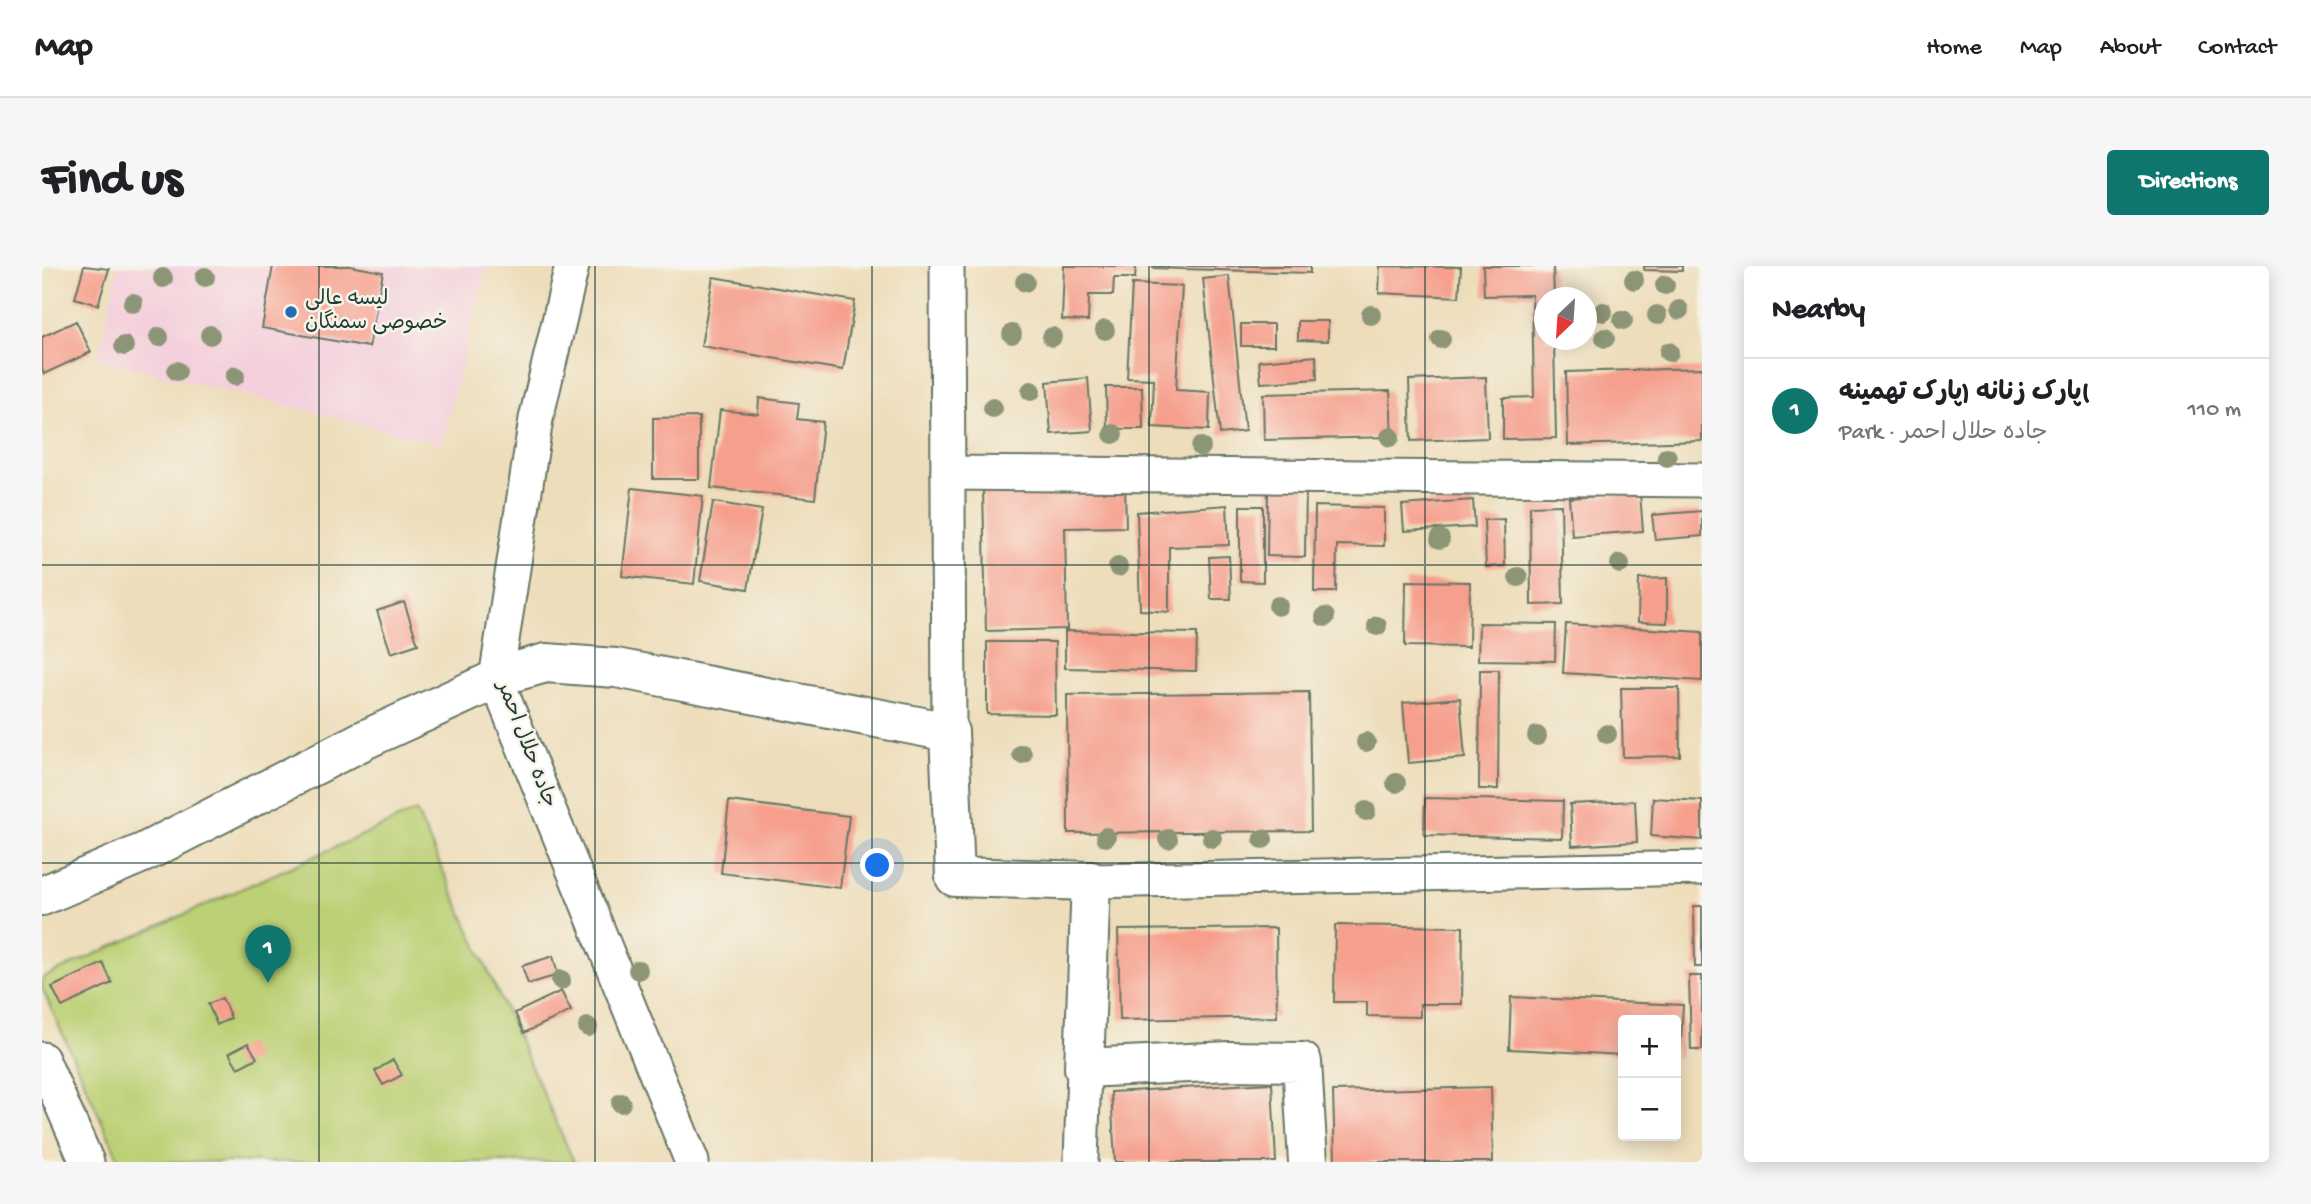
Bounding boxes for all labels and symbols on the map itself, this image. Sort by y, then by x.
north arrow [1534,287,1597,350]
place label: لیسه عالی خصوصی سمنگان [305,288,447,337]
marker: لیسه عالی خصوصی سمنگان [283,304,299,320]
street label: جاده حلال احمر [489,676,561,812]
your location [860,848,894,882]
pin: 1 [245,925,291,983]

